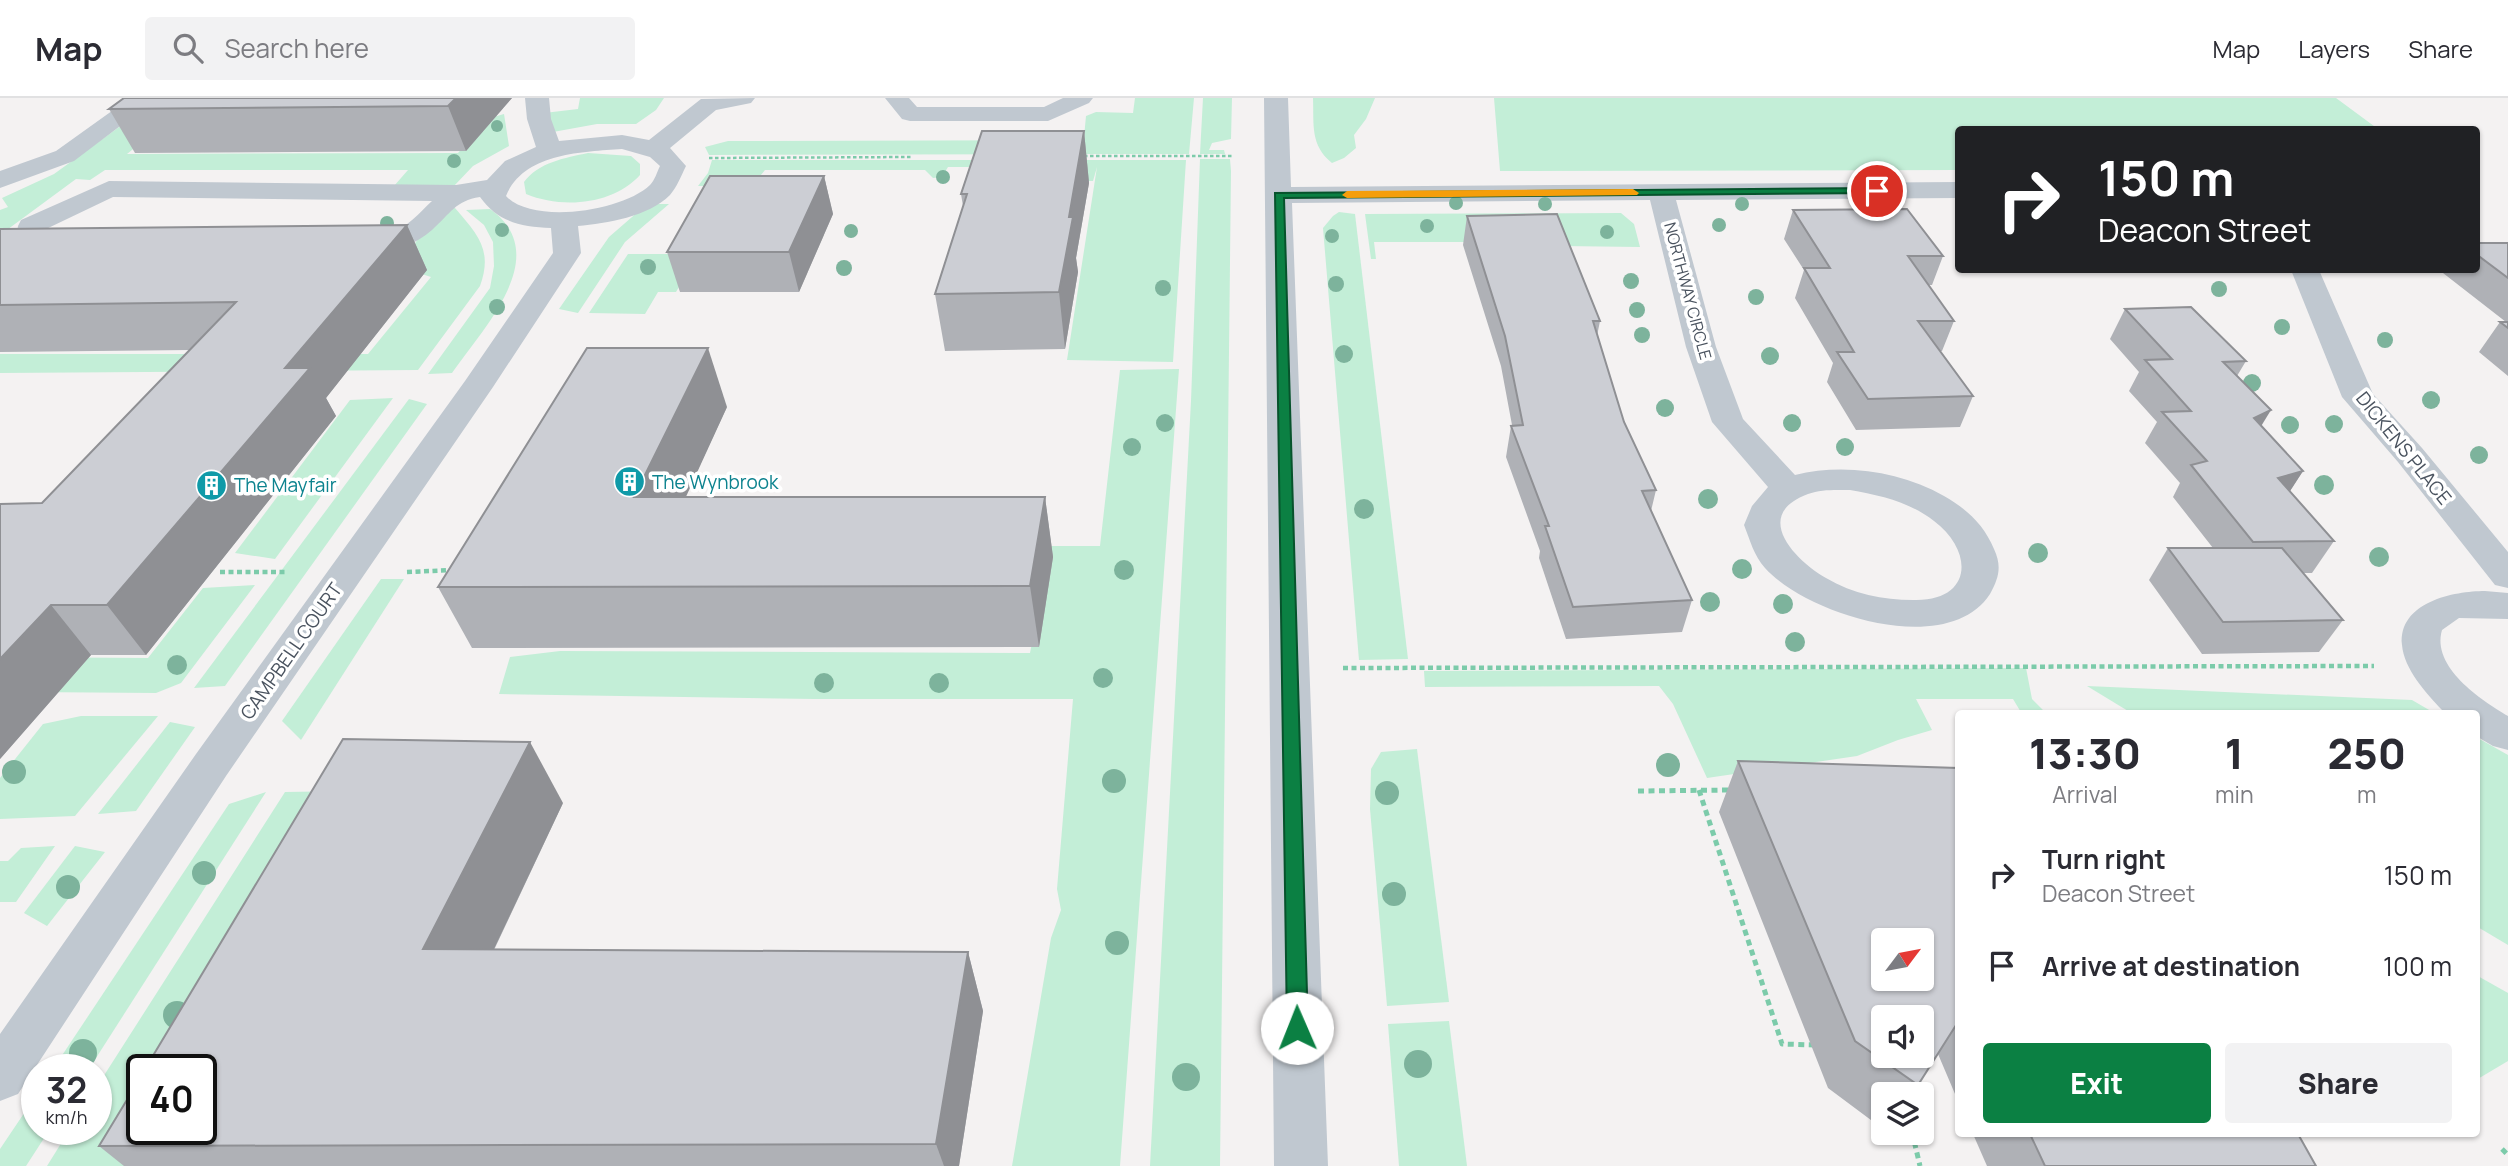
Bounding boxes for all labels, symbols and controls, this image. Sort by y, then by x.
search box [145,17,635,80]
text: Map [35,26,103,71]
icon: search [169,29,207,67]
text: Search here [225,30,369,66]
text: Map [2213,32,2260,65]
text: Layers [2298,32,2370,65]
text: Share [2408,32,2473,65]
text: 150 m [2098,144,2234,211]
icon: right [1983,154,2074,245]
pin [1847,161,1907,221]
icon: arrive [1858,172,1896,210]
text: Deacon Street [2098,208,2311,252]
street label: NORTHWAY CIRCLE [1659,220,1717,362]
street label: DICKENS PLACE [2350,386,2458,510]
building icon: The Wynbrook [612,465,646,499]
building icon: The Mayfair [194,468,228,502]
place label: The Wynbrook [652,469,779,495]
place label: The Mayfair [234,472,337,498]
street label: CAMPBELL COURT [234,577,348,725]
text: 13:30 [2029,724,2141,782]
text: 1 [2225,724,2244,782]
text: 250 [2328,724,2406,782]
text: Arrival [2052,778,2118,810]
text: min [2215,778,2254,810]
text: m [2357,778,2377,810]
text: Turn right [2042,841,2166,877]
icon: right [1983,856,2021,894]
text: 150 m [2384,857,2452,893]
text: Deacon Street [2042,877,2195,909]
north arrow [1871,928,1934,990]
map controls [1871,928,1934,1145]
icon: arrive [1983,947,2021,985]
text: Arrive at destination [2042,948,2300,984]
text: 100 m [2383,948,2452,984]
position arrow [1260,991,1334,1065]
button: sound [1871,1005,1934,1068]
button: Exit [1983,1043,2211,1123]
button: Share [2225,1043,2452,1123]
speed limit sign: 40 [126,1054,217,1145]
text: 32 [46,1066,87,1114]
button: layers [1871,1082,1934,1145]
text: km/h [46,1105,87,1129]

